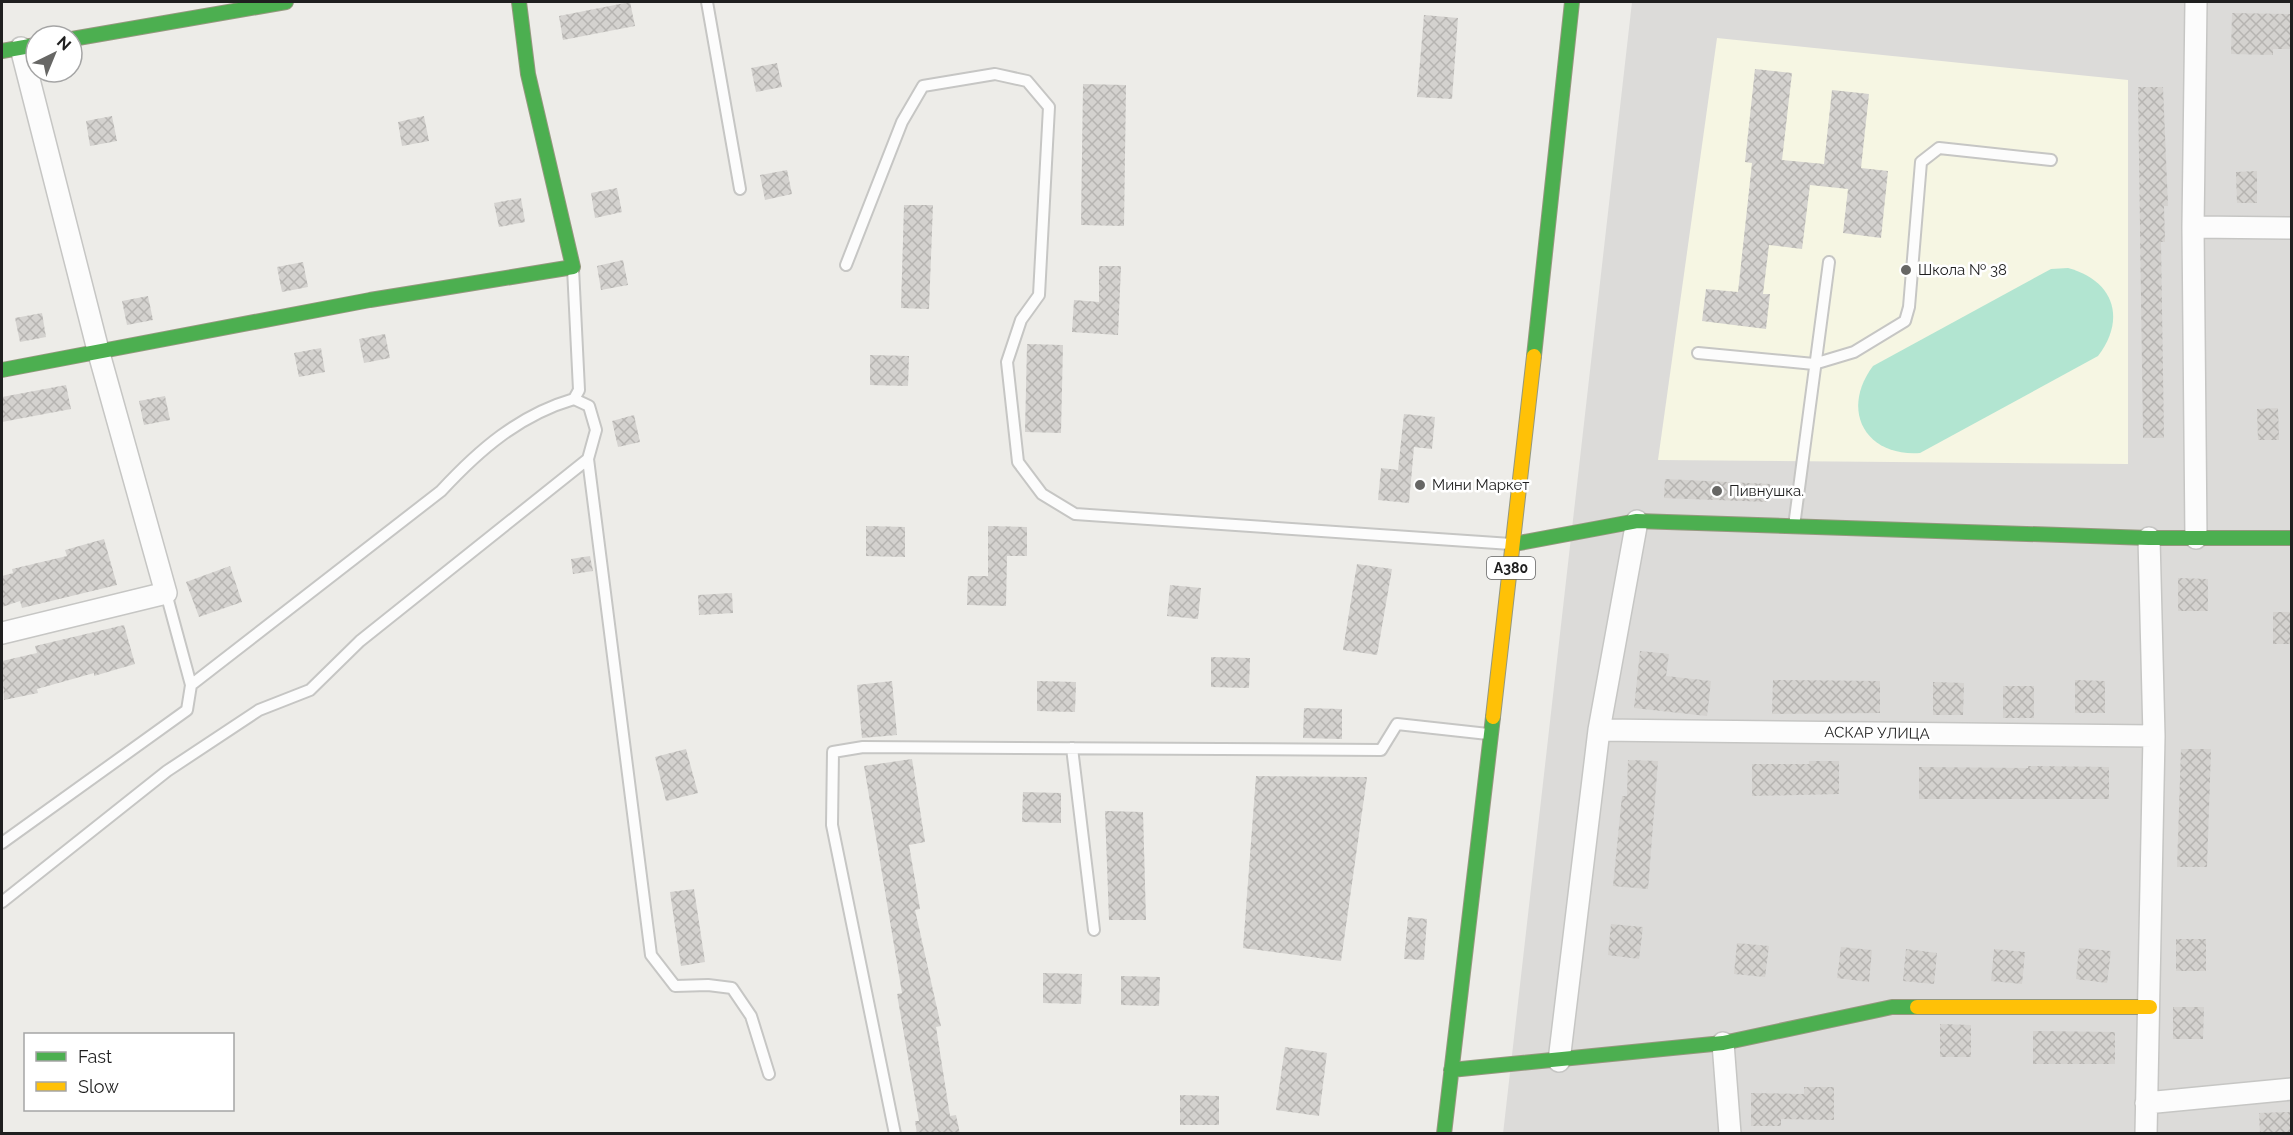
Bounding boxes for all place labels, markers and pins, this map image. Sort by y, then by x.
place label: Школа № 38 [1918,261,2007,279]
marker: Школа № 38 [1899,263,1913,277]
place label: Мини Маркет [1432,476,1529,494]
marker: Мини Маркет [1413,478,1427,492]
place label: Пивнушка. [1729,482,1804,500]
marker: Пивнушка. [1710,484,1724,498]

